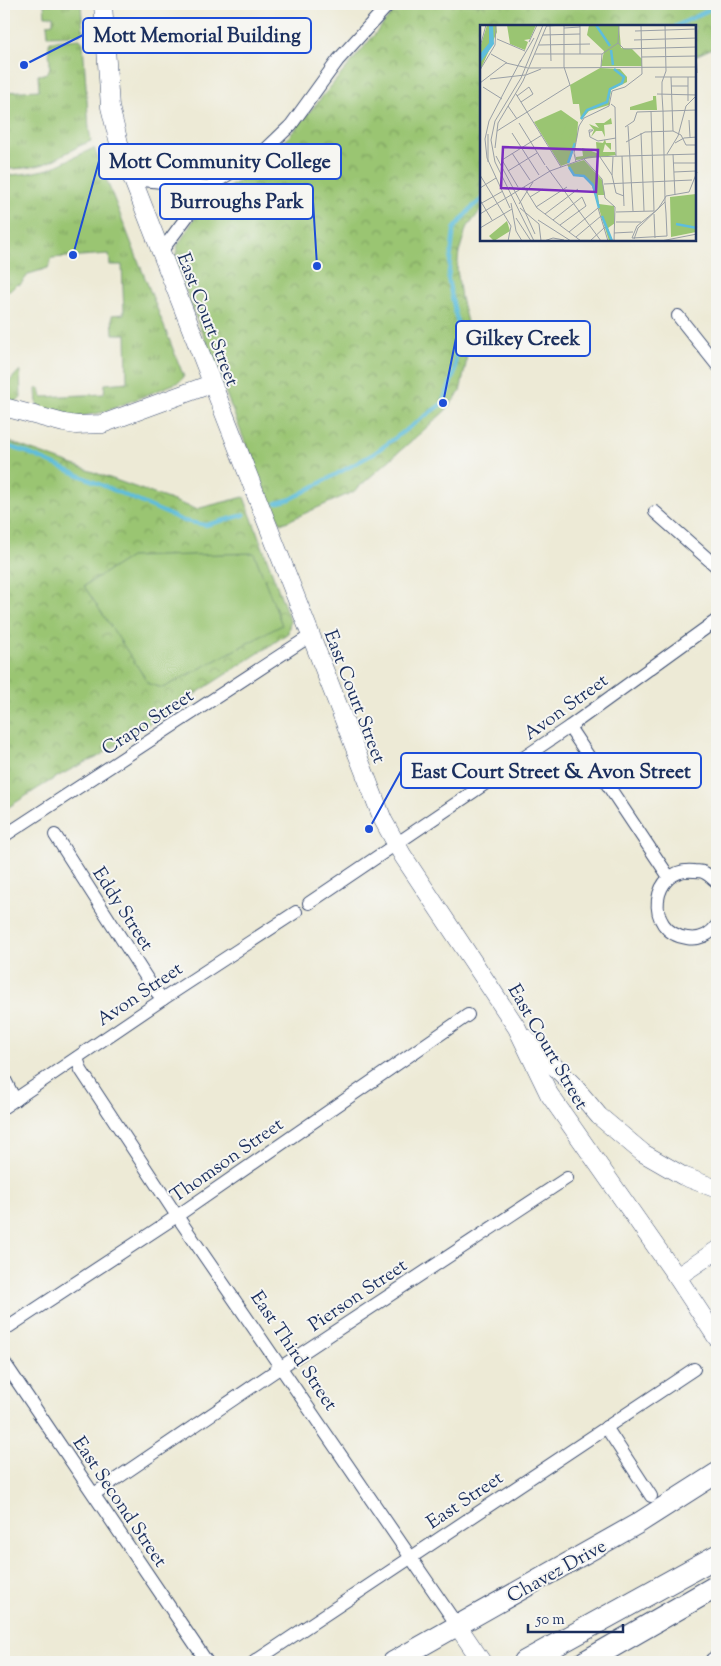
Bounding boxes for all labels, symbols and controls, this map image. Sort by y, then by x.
callout: Mott Memorial Building [83,18,311,53]
text: Mott Memorial Building [93,23,301,52]
inset map [480,25,696,241]
callout: Mott Community College [99,144,341,179]
text: Mott Community College [109,149,331,178]
callout: Burroughs Park [160,184,313,219]
text: Burroughs Park [170,189,304,218]
street label: East Court Street [169,249,245,391]
callout: Gilkey Creek [456,321,590,356]
text: Gilkey Creek [466,326,580,355]
street label: East Court Street [316,626,392,768]
street label: Avon Street [519,668,615,748]
street label: Crapo Street [97,683,200,763]
callout: East Court Street & Avon Street [401,753,701,788]
text: East Court Street & Avon Street [411,759,691,788]
street label: Eddy Street [85,862,159,957]
street label: Avon Street [92,956,189,1034]
street label: East Court Street [500,979,594,1116]
street label: Thomson Street [165,1112,290,1210]
street label: Pierson Street [304,1253,414,1339]
street label: East Third Street [243,1286,343,1417]
street label: East Second Street [65,1432,173,1573]
street label: East Street [422,1465,510,1537]
street label: Chavez Drive [502,1534,612,1611]
scale bar [528,1601,624,1633]
text: 50 m [535,1610,565,1631]

